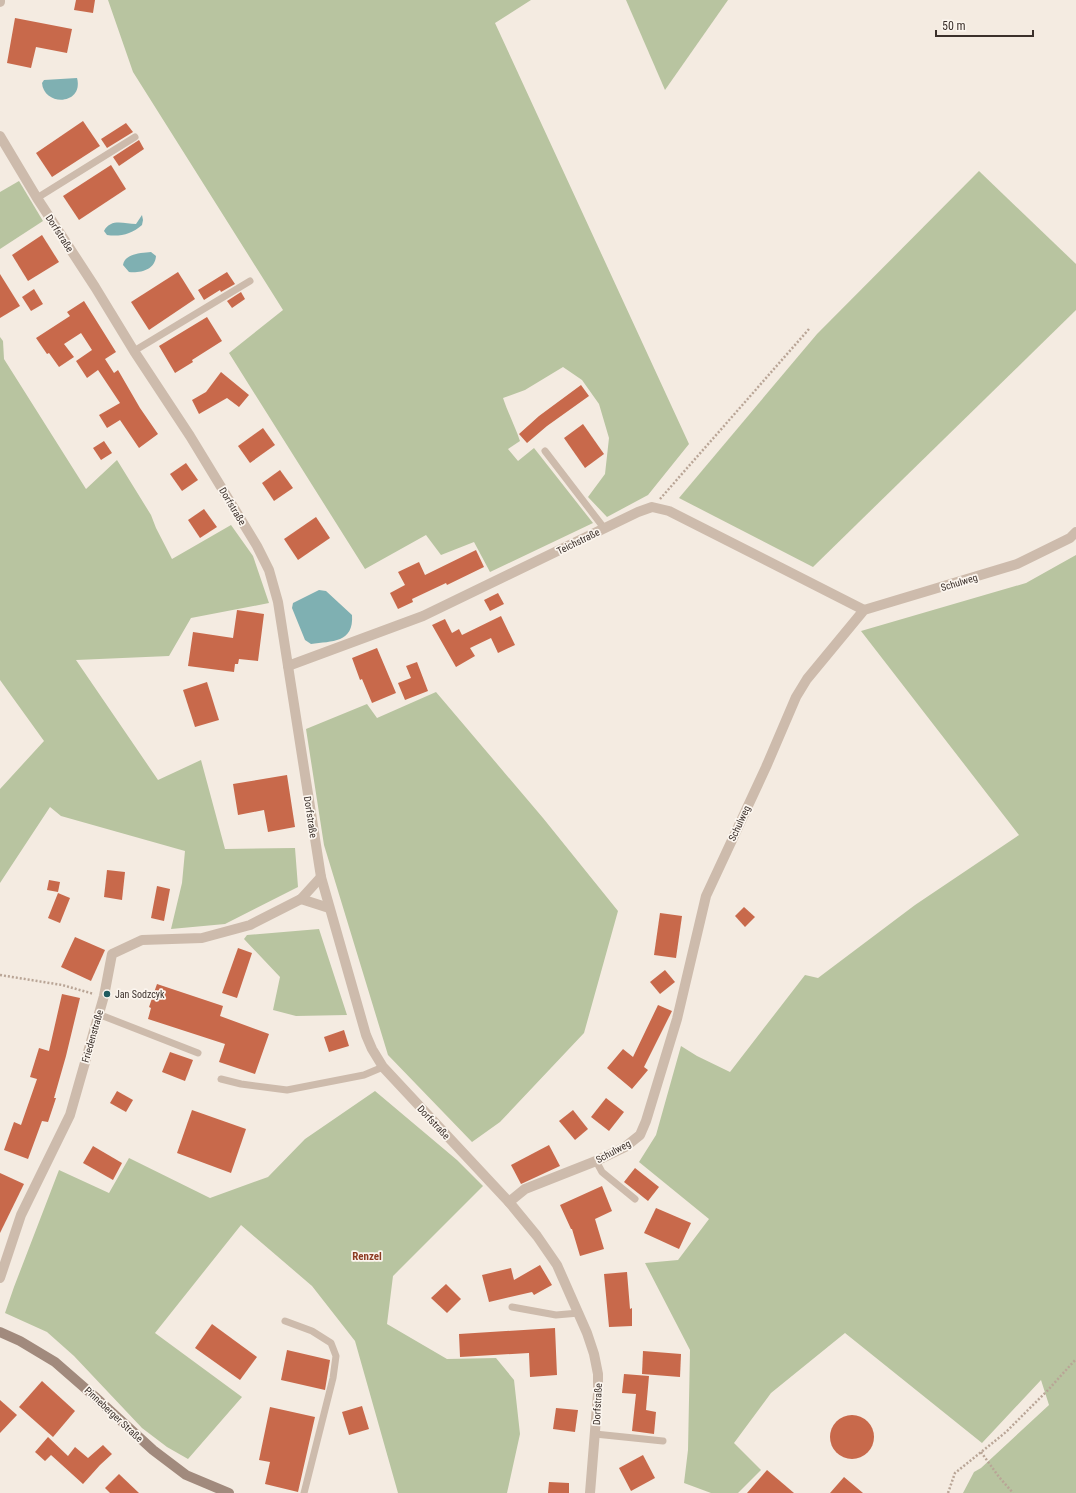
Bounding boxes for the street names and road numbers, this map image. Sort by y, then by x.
street label: Dorfstraße [44,213,76,254]
street label: Dorfstraße [217,485,248,527]
street label: Teichstraße [555,526,602,557]
street label: Schulweg [939,572,979,593]
street label: Dorfstraße [302,795,319,839]
street label: Schulweg [726,804,752,843]
street label: Friedenstraße [80,1008,105,1064]
street label: Dorfstraße [415,1103,452,1142]
street label: Schulweg [594,1138,633,1165]
street label: Dorfstraße [591,1382,604,1425]
street label: Pinneberger Straße [82,1385,145,1444]

